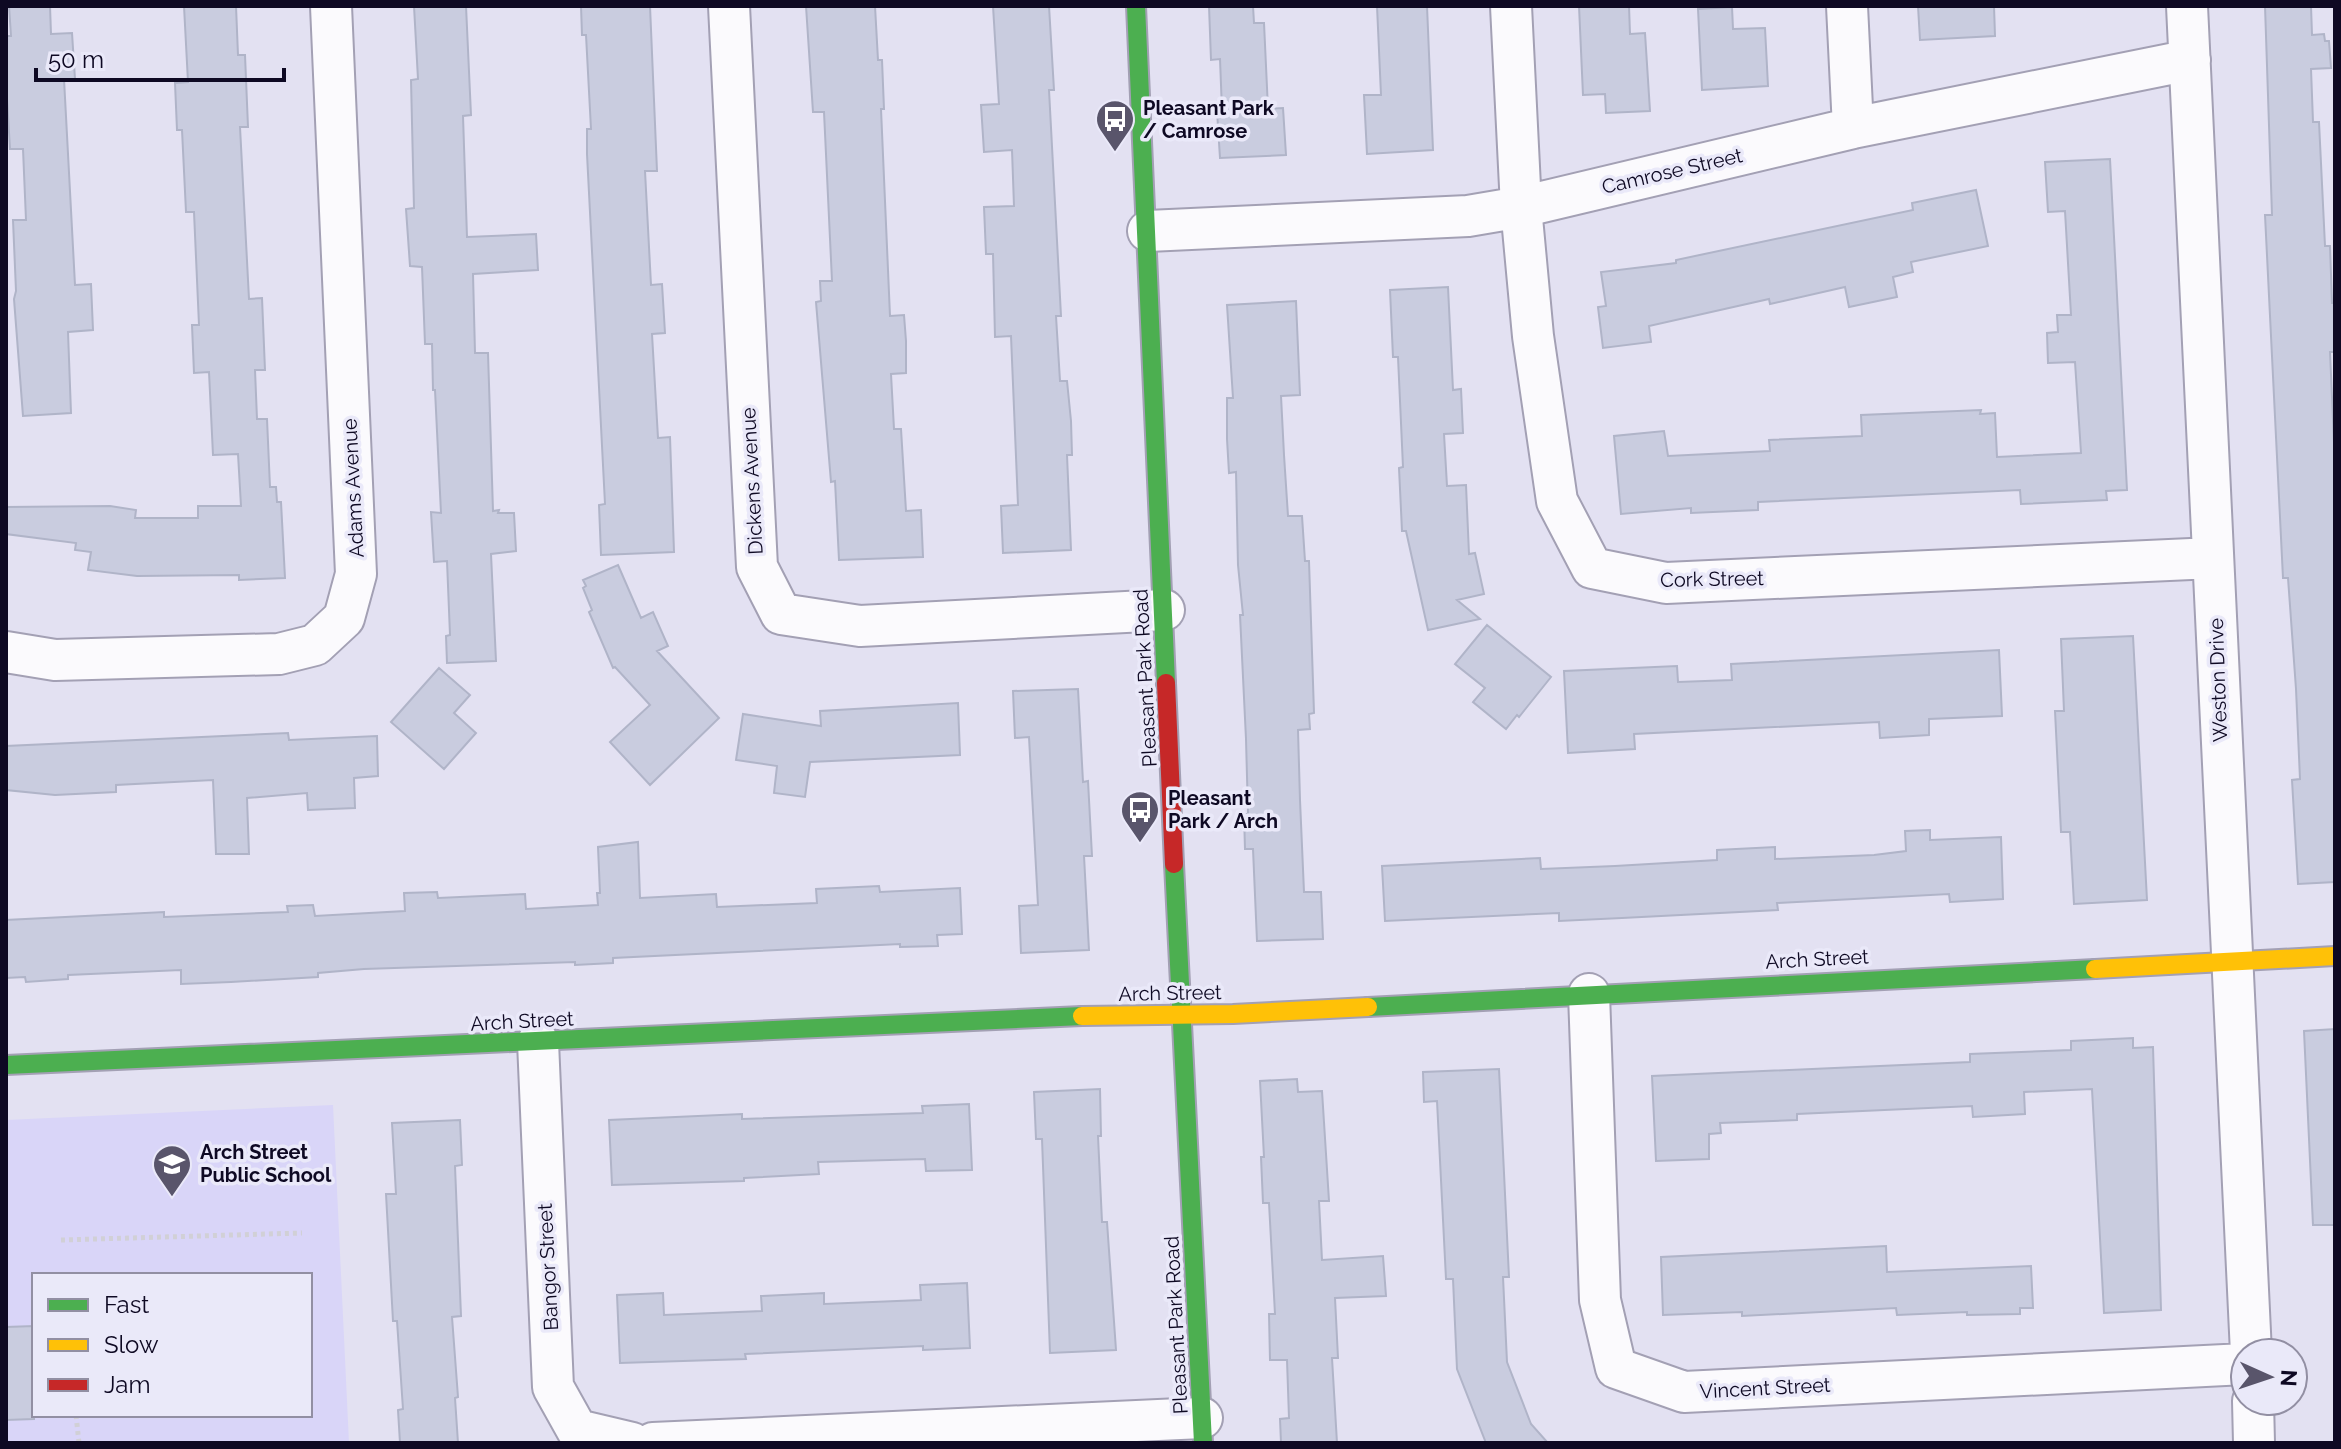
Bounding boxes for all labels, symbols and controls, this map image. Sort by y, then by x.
scale bar [36,32,284,82]
text: 50 m [48,45,104,74]
place label: Pleasant Park / Camrose [1143,96,1275,143]
bus stop icon: Pleasant Park / Camrose [1094,98,1136,153]
street label: Camrose Street [1599,143,1745,199]
street label: Dickens Avenue [736,407,768,555]
street label: Adams Avenue [337,418,369,558]
street label: Cork Street [1660,566,1764,592]
street label: Pleasant Park Road [1128,588,1162,768]
street label: Weston Drive [2204,617,2232,742]
place label: Pleasant Park / Arch [1168,786,1278,833]
bus stop icon: Pleasant Park / Arch [1119,789,1161,844]
street label: Arch Street [1765,944,1870,974]
street label: Arch Street [1118,980,1222,1006]
street label: Arch Street [470,1006,575,1036]
place label: Arch Street Public School [200,1140,332,1187]
school or university icon: Arch Street Public School [151,1143,193,1198]
street label: Bangor Street [533,1203,563,1331]
street label: Pleasant Park Road [1159,1235,1193,1415]
legend [32,1273,312,1417]
text: Fast [104,1290,149,1319]
text: Slow [104,1330,159,1359]
north arrow [2229,1337,2309,1417]
text: N [2276,1369,2302,1387]
text: Jam [104,1370,150,1399]
street label: Vincent Street [1699,1373,1831,1403]

